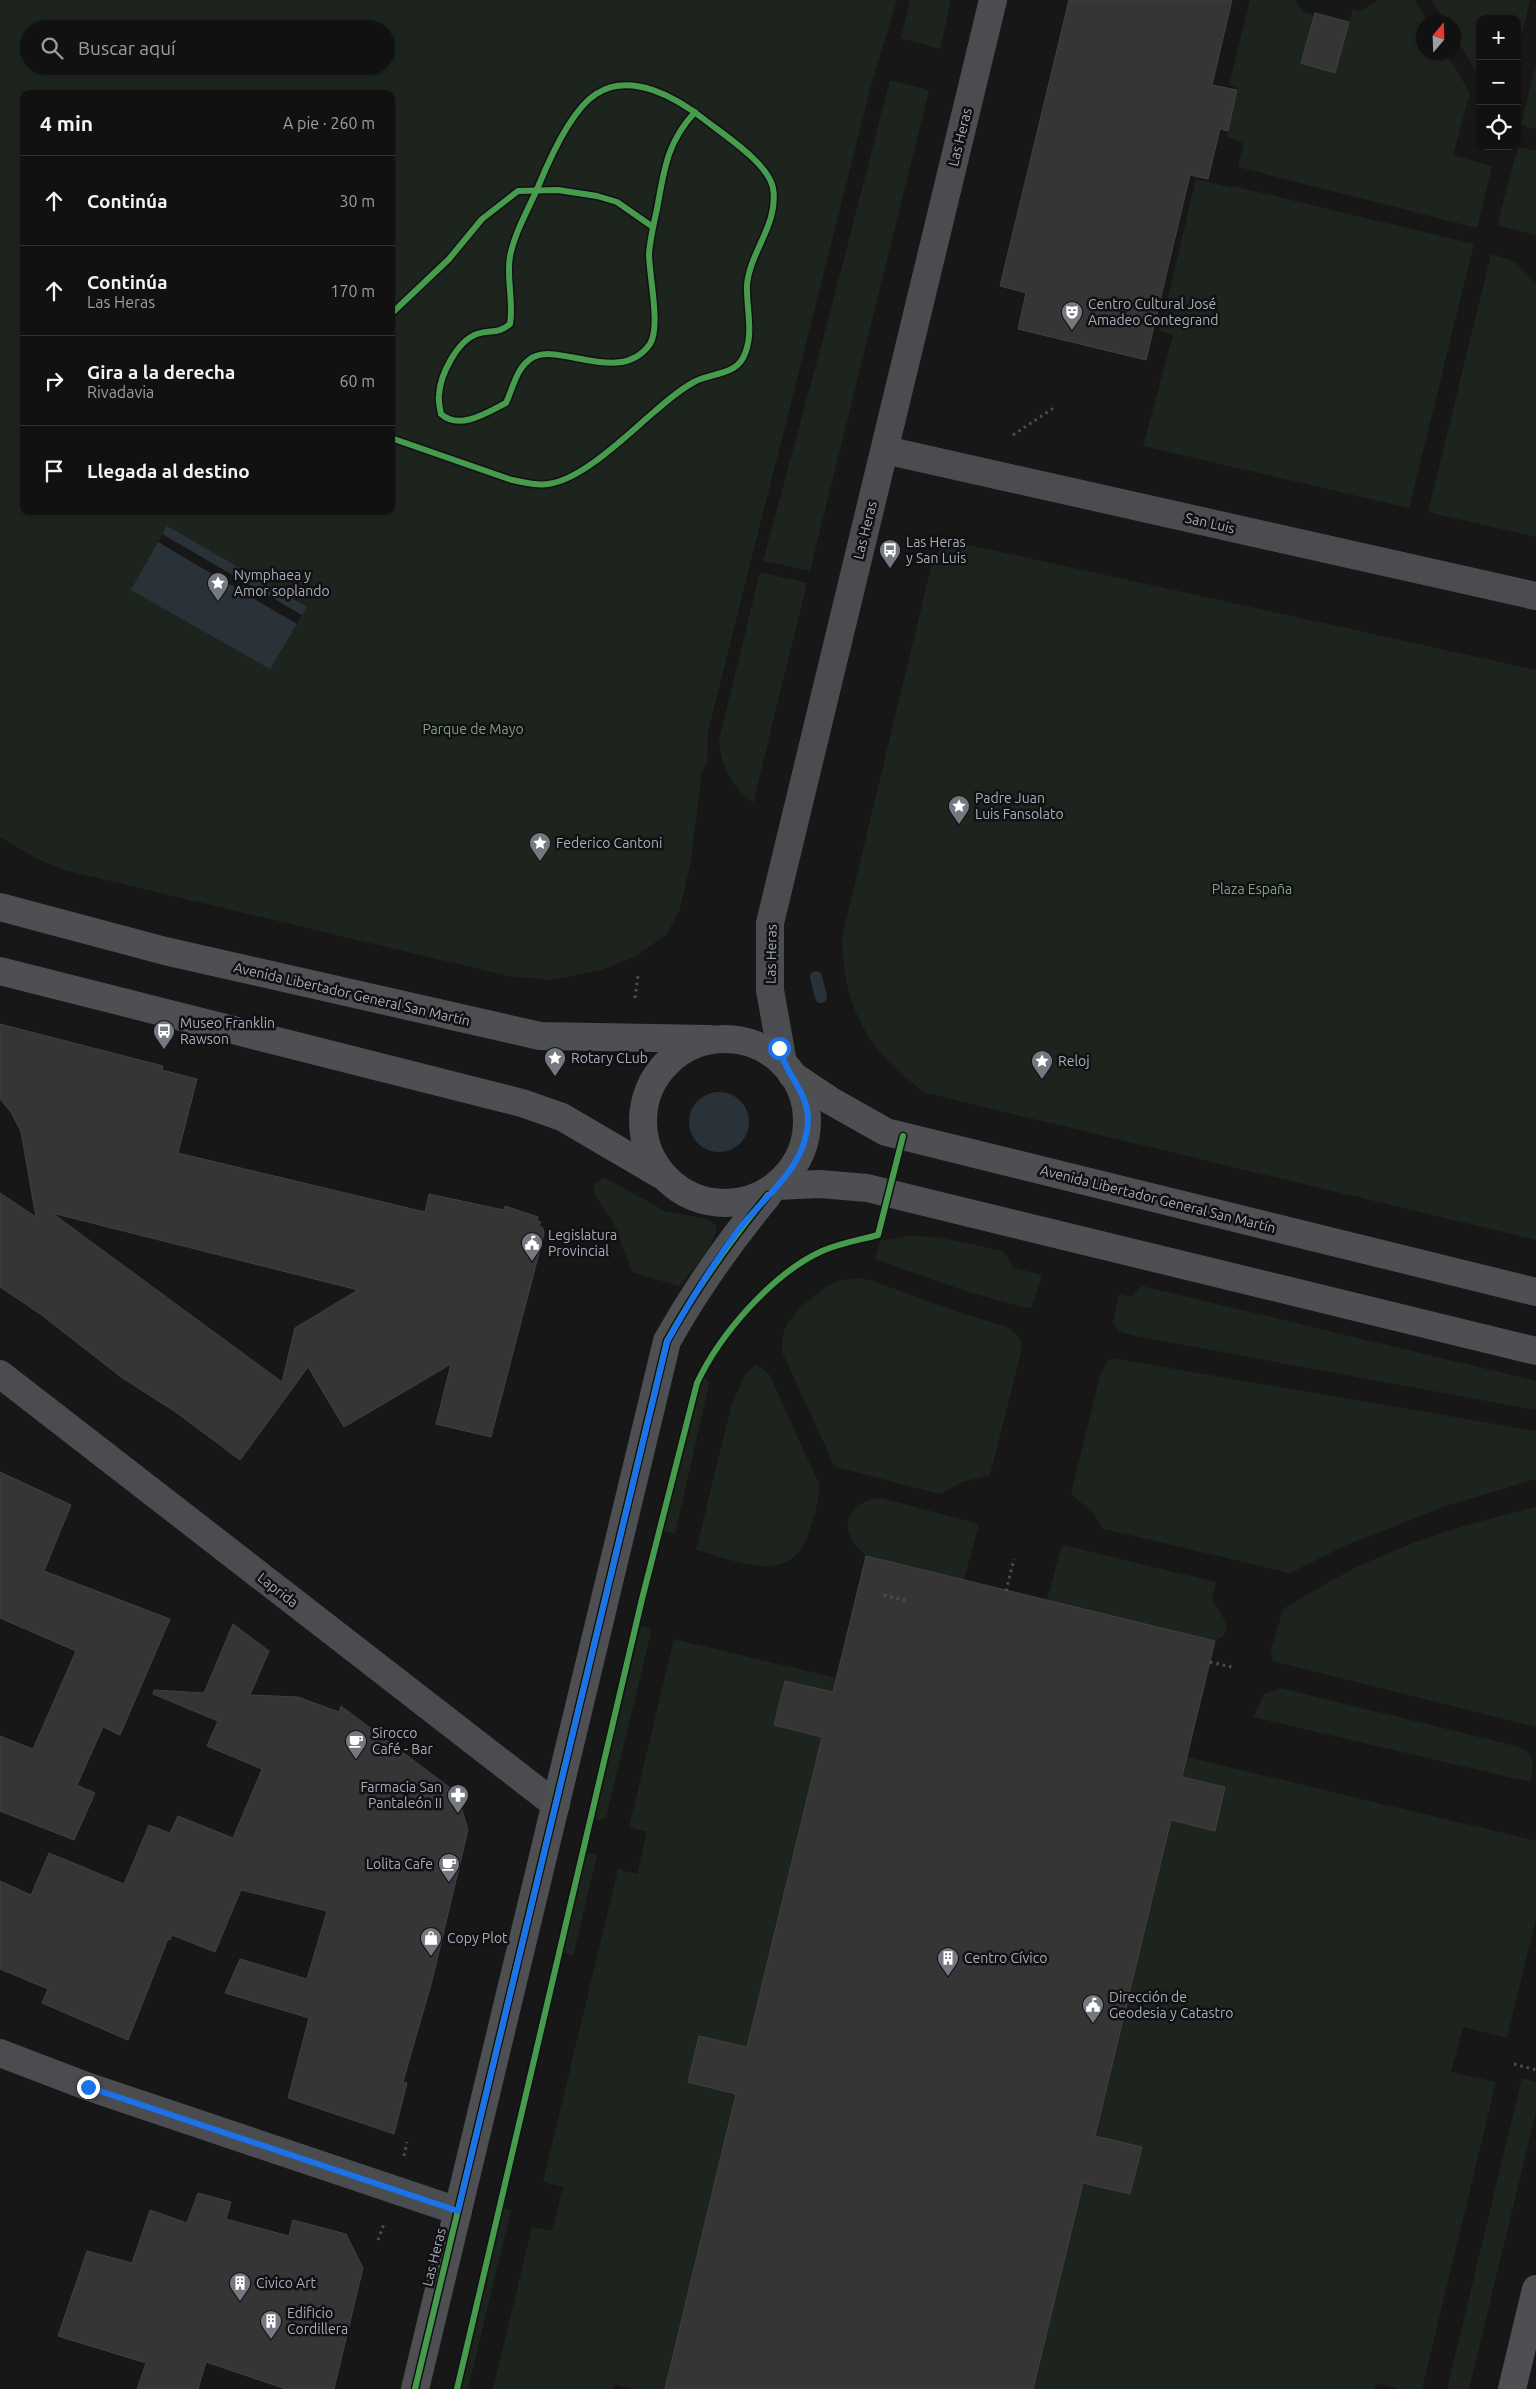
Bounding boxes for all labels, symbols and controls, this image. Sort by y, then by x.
north arrow [1416,15,1461,60]
map controls [1476,15,1521,150]
button: + [1476,15,1521,60]
search box [20,20,395,75]
icon: search [38,34,66,62]
text: Buscar aquí [78,37,176,59]
button: − [1476,60,1521,105]
button: locate [1476,105,1521,150]
street label: Las Heras [945,106,975,168]
text: 4 min [40,111,93,135]
text: A pie · 260 m [283,114,375,132]
icon: ahead [40,187,68,215]
text: Continúa [87,190,168,212]
text: 30 m [339,192,375,210]
text: Continúa [87,271,168,293]
icon: ahead [40,277,68,305]
text: 170 m [330,282,375,300]
text: Las Heras [87,293,155,311]
place label: Centro Cultural José Amadeo Contegrand [1088,296,1218,328]
theatre icon: Centro Cultural José Amadeo Contegrand [1060,300,1084,331]
text: Gira a la derecha [87,361,235,383]
icon: right [40,367,68,395]
text: 60 m [339,372,375,390]
text: Rivadavia [87,383,154,401]
icon: arrive [40,457,68,485]
text: Llegada al destino [87,460,250,482]
street label: Las Heras [850,499,880,561]
street label: San Luis [1184,510,1236,536]
place label: Las Heras y San Luis [906,534,966,566]
bus stop icon: Las Heras y San Luis [878,538,902,569]
place label: Nymphaea y Amor soplando [234,567,330,599]
place icon: Nymphaea y Amor soplando [206,571,230,602]
park label: Parque de Mayo [422,721,524,737]
place label: Padre Juan Luis Fansolato [975,790,1064,822]
place icon: Padre Juan Luis Fansolato [947,794,971,825]
place icon: Federico Cantoni [528,831,552,862]
place label: Federico Cantoni [556,835,662,851]
park label: Plaza España [1212,881,1292,897]
street label: Las Heras [762,924,780,984]
street label: Avenida Libertador General San Martín [232,959,472,1029]
place label: Museo Franklin Rawson [180,1015,275,1047]
bus stop icon: Museo Franklin Rawson [152,1019,176,1050]
route start [768,1037,791,1060]
place icon: Rotary CLub [543,1046,567,1077]
place icon: Reloj [1030,1049,1054,1080]
place label: Rotary CLub [571,1050,648,1066]
place label: Reloj [1058,1053,1090,1069]
street label: Avenida Libertador General San Martín [1039,1162,1277,1236]
place label: Legislatura Provincial [548,1227,617,1259]
public building icon: Legislatura Provincial [520,1231,544,1262]
street label: Laprida [255,1569,301,1611]
place label: Sirocco Café - Bar [372,1725,433,1757]
cafe icon: Sirocco Café - Bar [344,1729,368,1760]
place label: Farmacia San Pantaleón II [361,1779,442,1811]
pharmacy icon: Farmacia San Pantaleón II [446,1783,470,1814]
cafe icon: Lolita Cafe [437,1852,461,1883]
place label: Lolita Cafe [366,1856,433,1872]
shop icon: Copy Plot [419,1926,443,1957]
place label: Copy Plot [447,1930,508,1946]
building icon: Centro Cívico [936,1946,960,1977]
place label: Centro Cívico [964,1950,1047,1966]
place label: Dirección de Geodesia y Catastro [1109,1989,1233,2021]
public building icon: Dirección de Geodesia y Catastro [1081,1993,1105,2024]
route end [77,2076,100,2099]
street label: Las Heras [419,2226,449,2288]
building icon: Civico Art [228,2271,252,2302]
place label: Civico Art [256,2275,316,2291]
place label: Edificio Cordillera [287,2305,348,2337]
building icon: Edificio Cordillera [259,2309,283,2340]

